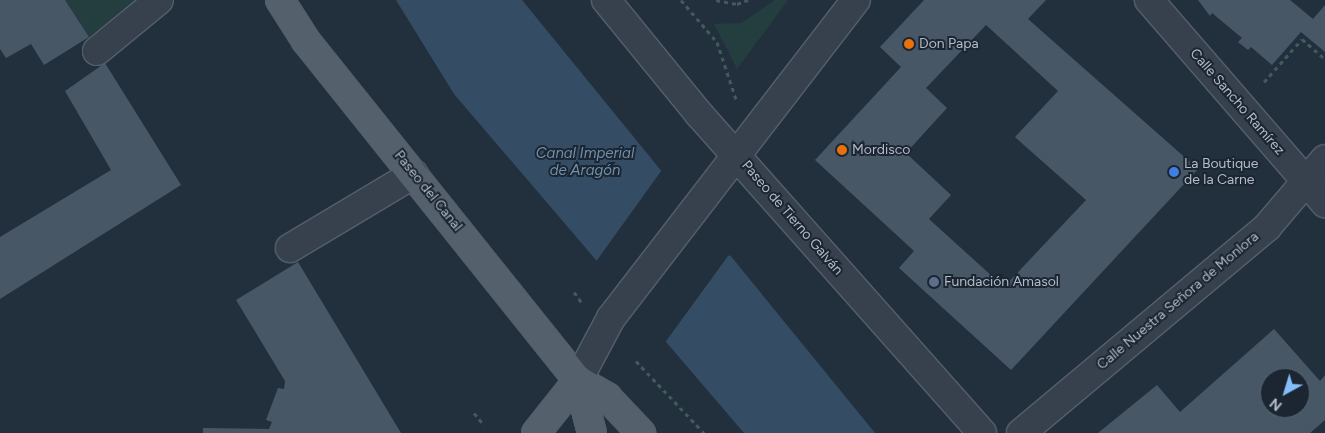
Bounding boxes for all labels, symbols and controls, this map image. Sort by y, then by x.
place label: Don Papa [919,36,979,52]
marker: Don Papa [903,38,915,50]
street label: Calle Sancho Ramírez [1186,45,1288,159]
place label: Mordisco [852,142,910,158]
water label: Canal Imperial de Aragón [536,144,634,179]
marker: Mordisco [836,144,848,156]
street label: Paseo del Canal [390,147,466,235]
place label: La Boutique de la Carne [1184,156,1258,188]
street label: Paseo de Tierno Galván [738,157,846,279]
marker: La Boutique de la Carne [1168,166,1180,178]
street label: Calle Nuestra Señora de Monlora [1094,228,1262,374]
place label: Fundación Amasol [944,274,1059,290]
marker: Fundación Amasol [928,276,940,288]
north arrow [1260,368,1310,418]
text: N [1266,394,1285,414]

